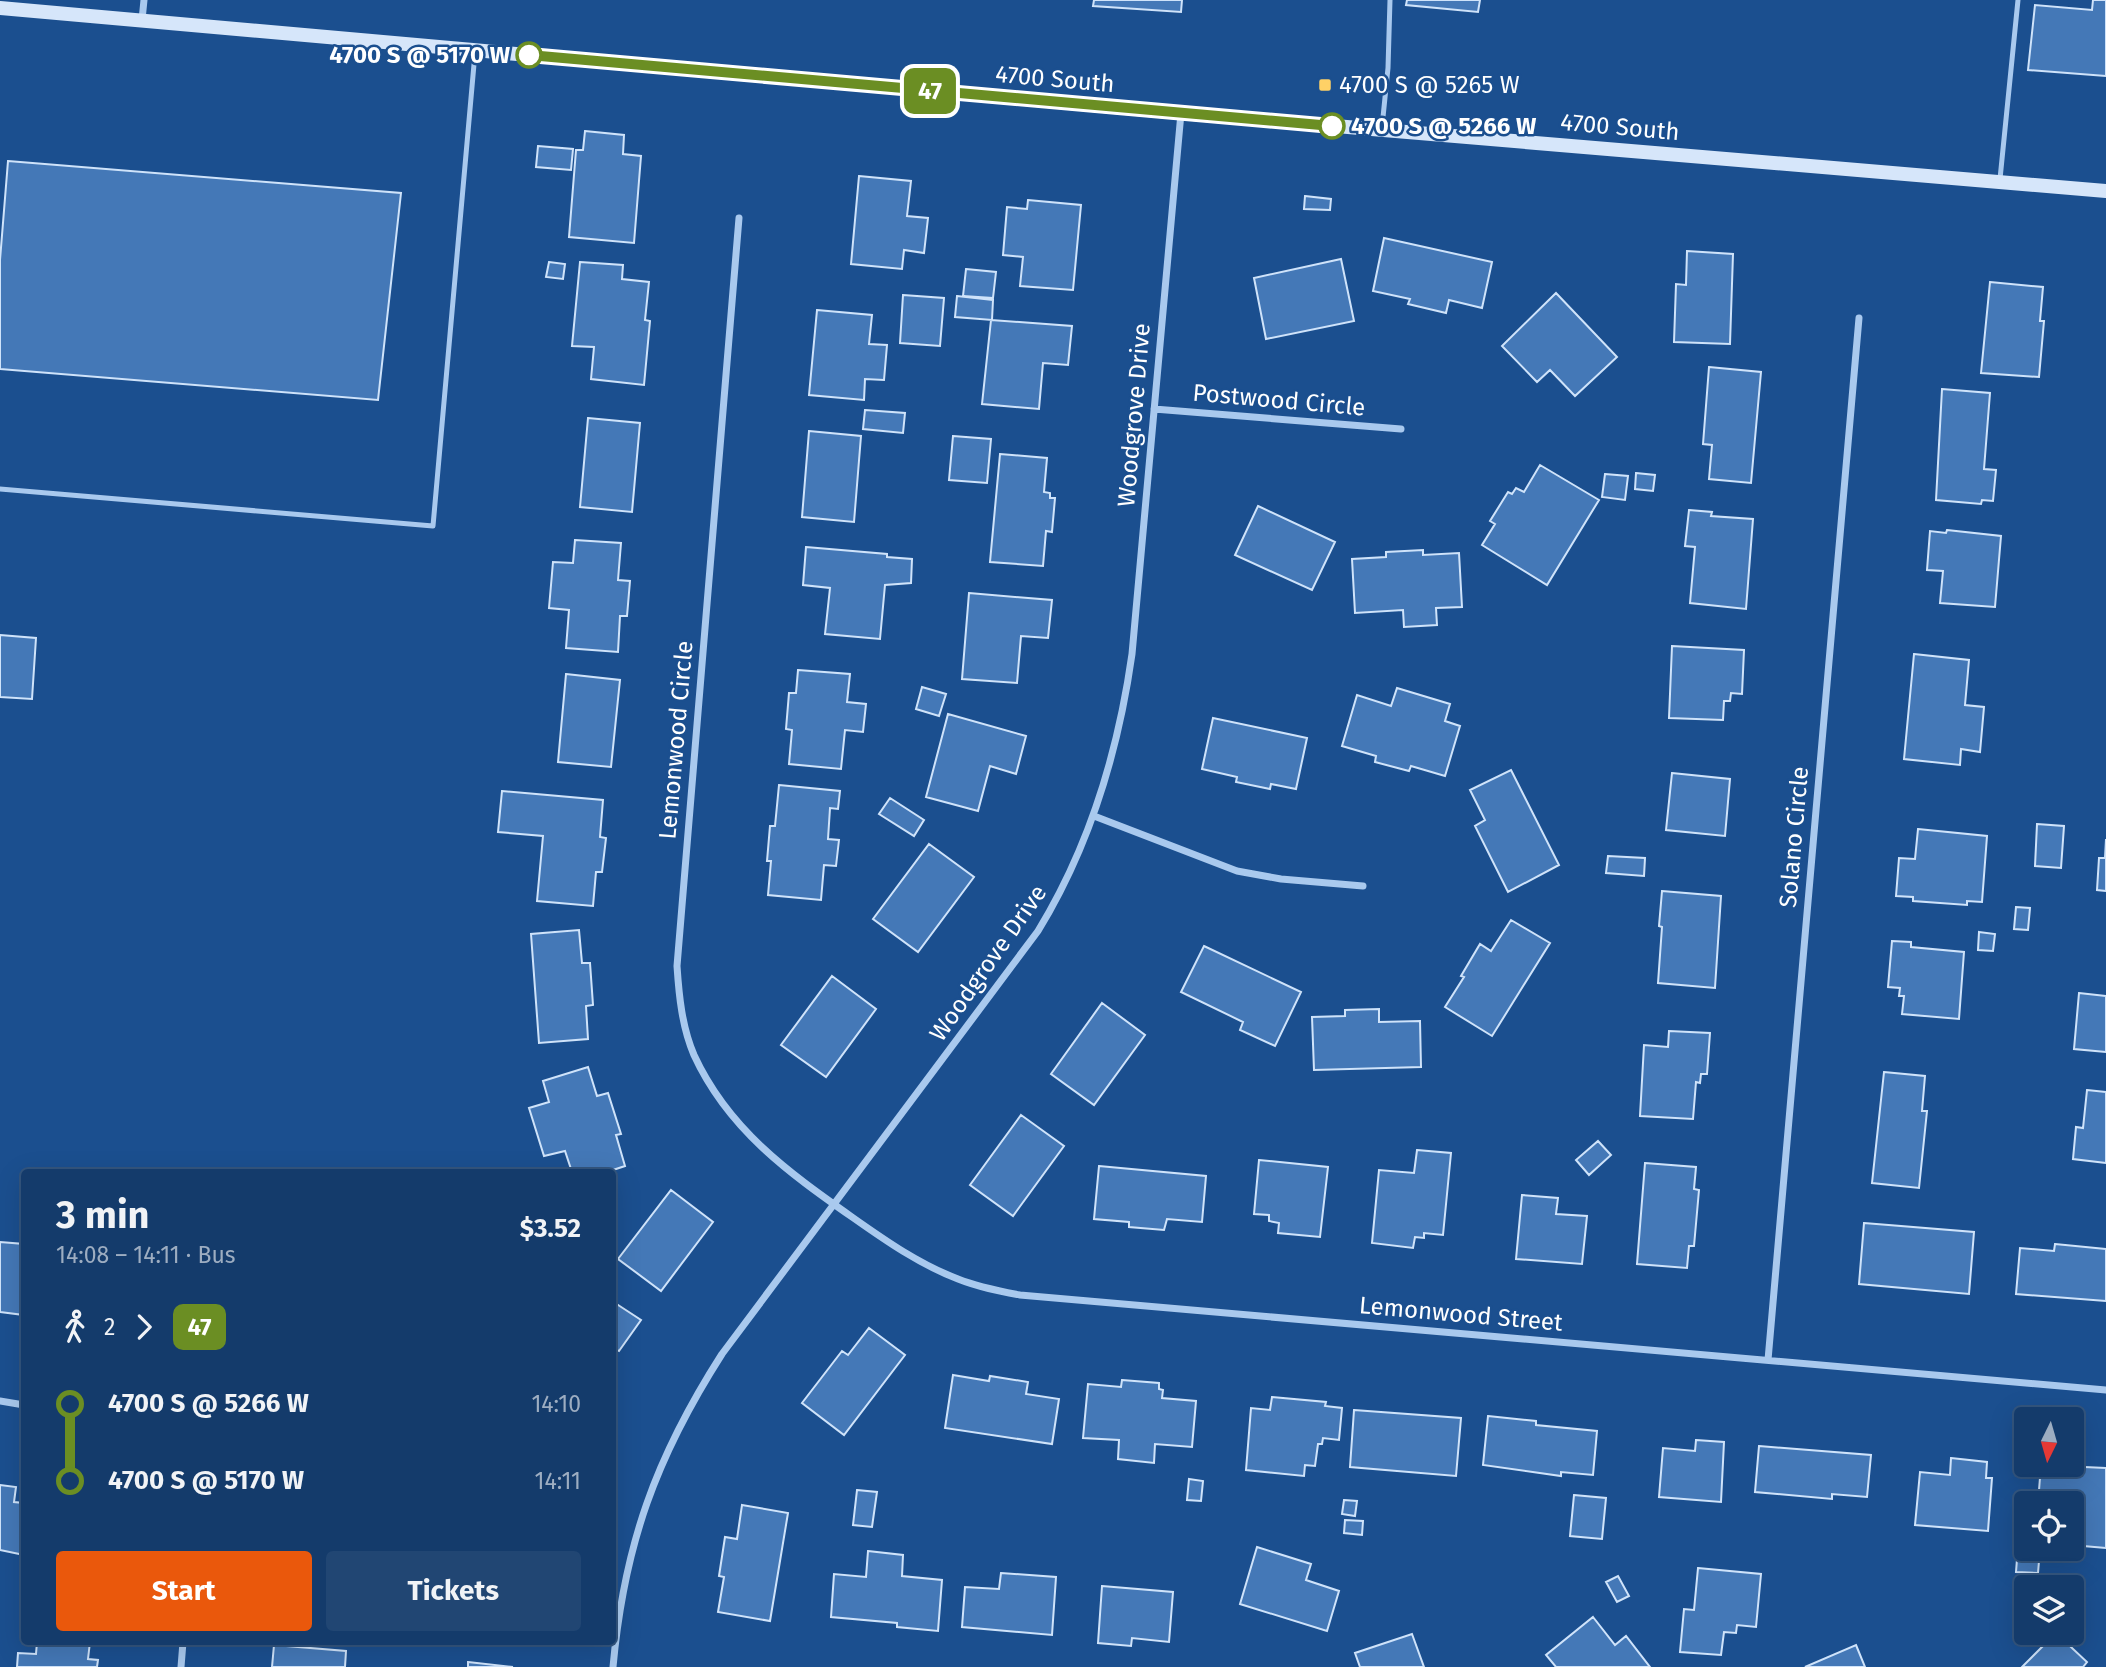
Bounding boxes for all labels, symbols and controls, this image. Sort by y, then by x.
place label: 4700 S @ 5170 W [329,41,511,69]
marker: 4700 S @ 5170 W [516,42,542,68]
street label: 4700 South [994,60,1116,98]
line badge: 47 [898,68,962,114]
place label: 4700 S @ 5265 W [1339,71,1520,99]
text: 47 [918,77,942,105]
marker: 4700 S @ 5265 W [1317,77,1333,93]
street label: 4700 South [1559,108,1681,146]
place label: 4700 S @ 5266 W [1351,112,1537,140]
marker: 4700 S @ 5266 W [1319,113,1345,139]
street label: Woodgrove Drive [1112,322,1156,508]
street label: Postwood Circle [1191,379,1367,421]
street label: Lemonwood Circle [653,640,699,840]
street label: Solano Circle [1774,765,1814,909]
street label: Woodgrove Drive [924,879,1052,1047]
text: 3 min [56,1192,150,1238]
text: $3.52 [520,1213,581,1244]
text: 14:08 – 14:11 · Bus [56,1241,236,1269]
street label: Lemonwood Street [1358,1291,1564,1337]
icon: walk [56,1308,94,1346]
icon: forward [125,1308,163,1346]
text: 2 [104,1313,115,1341]
text: 47 [187,1313,212,1341]
text: 4700 S @ 5266 W [108,1388,309,1419]
text: 14:10 [531,1390,581,1418]
north arrow [2014,1407,2084,1477]
map controls [2014,1407,2084,1645]
text: 4700 S @ 5170 W [108,1465,304,1496]
text: 14:11 [535,1467,581,1495]
button: locate [2014,1491,2084,1561]
button: Start [56,1551,312,1631]
button: Tickets [326,1551,581,1631]
button: layers [2014,1575,2084,1645]

